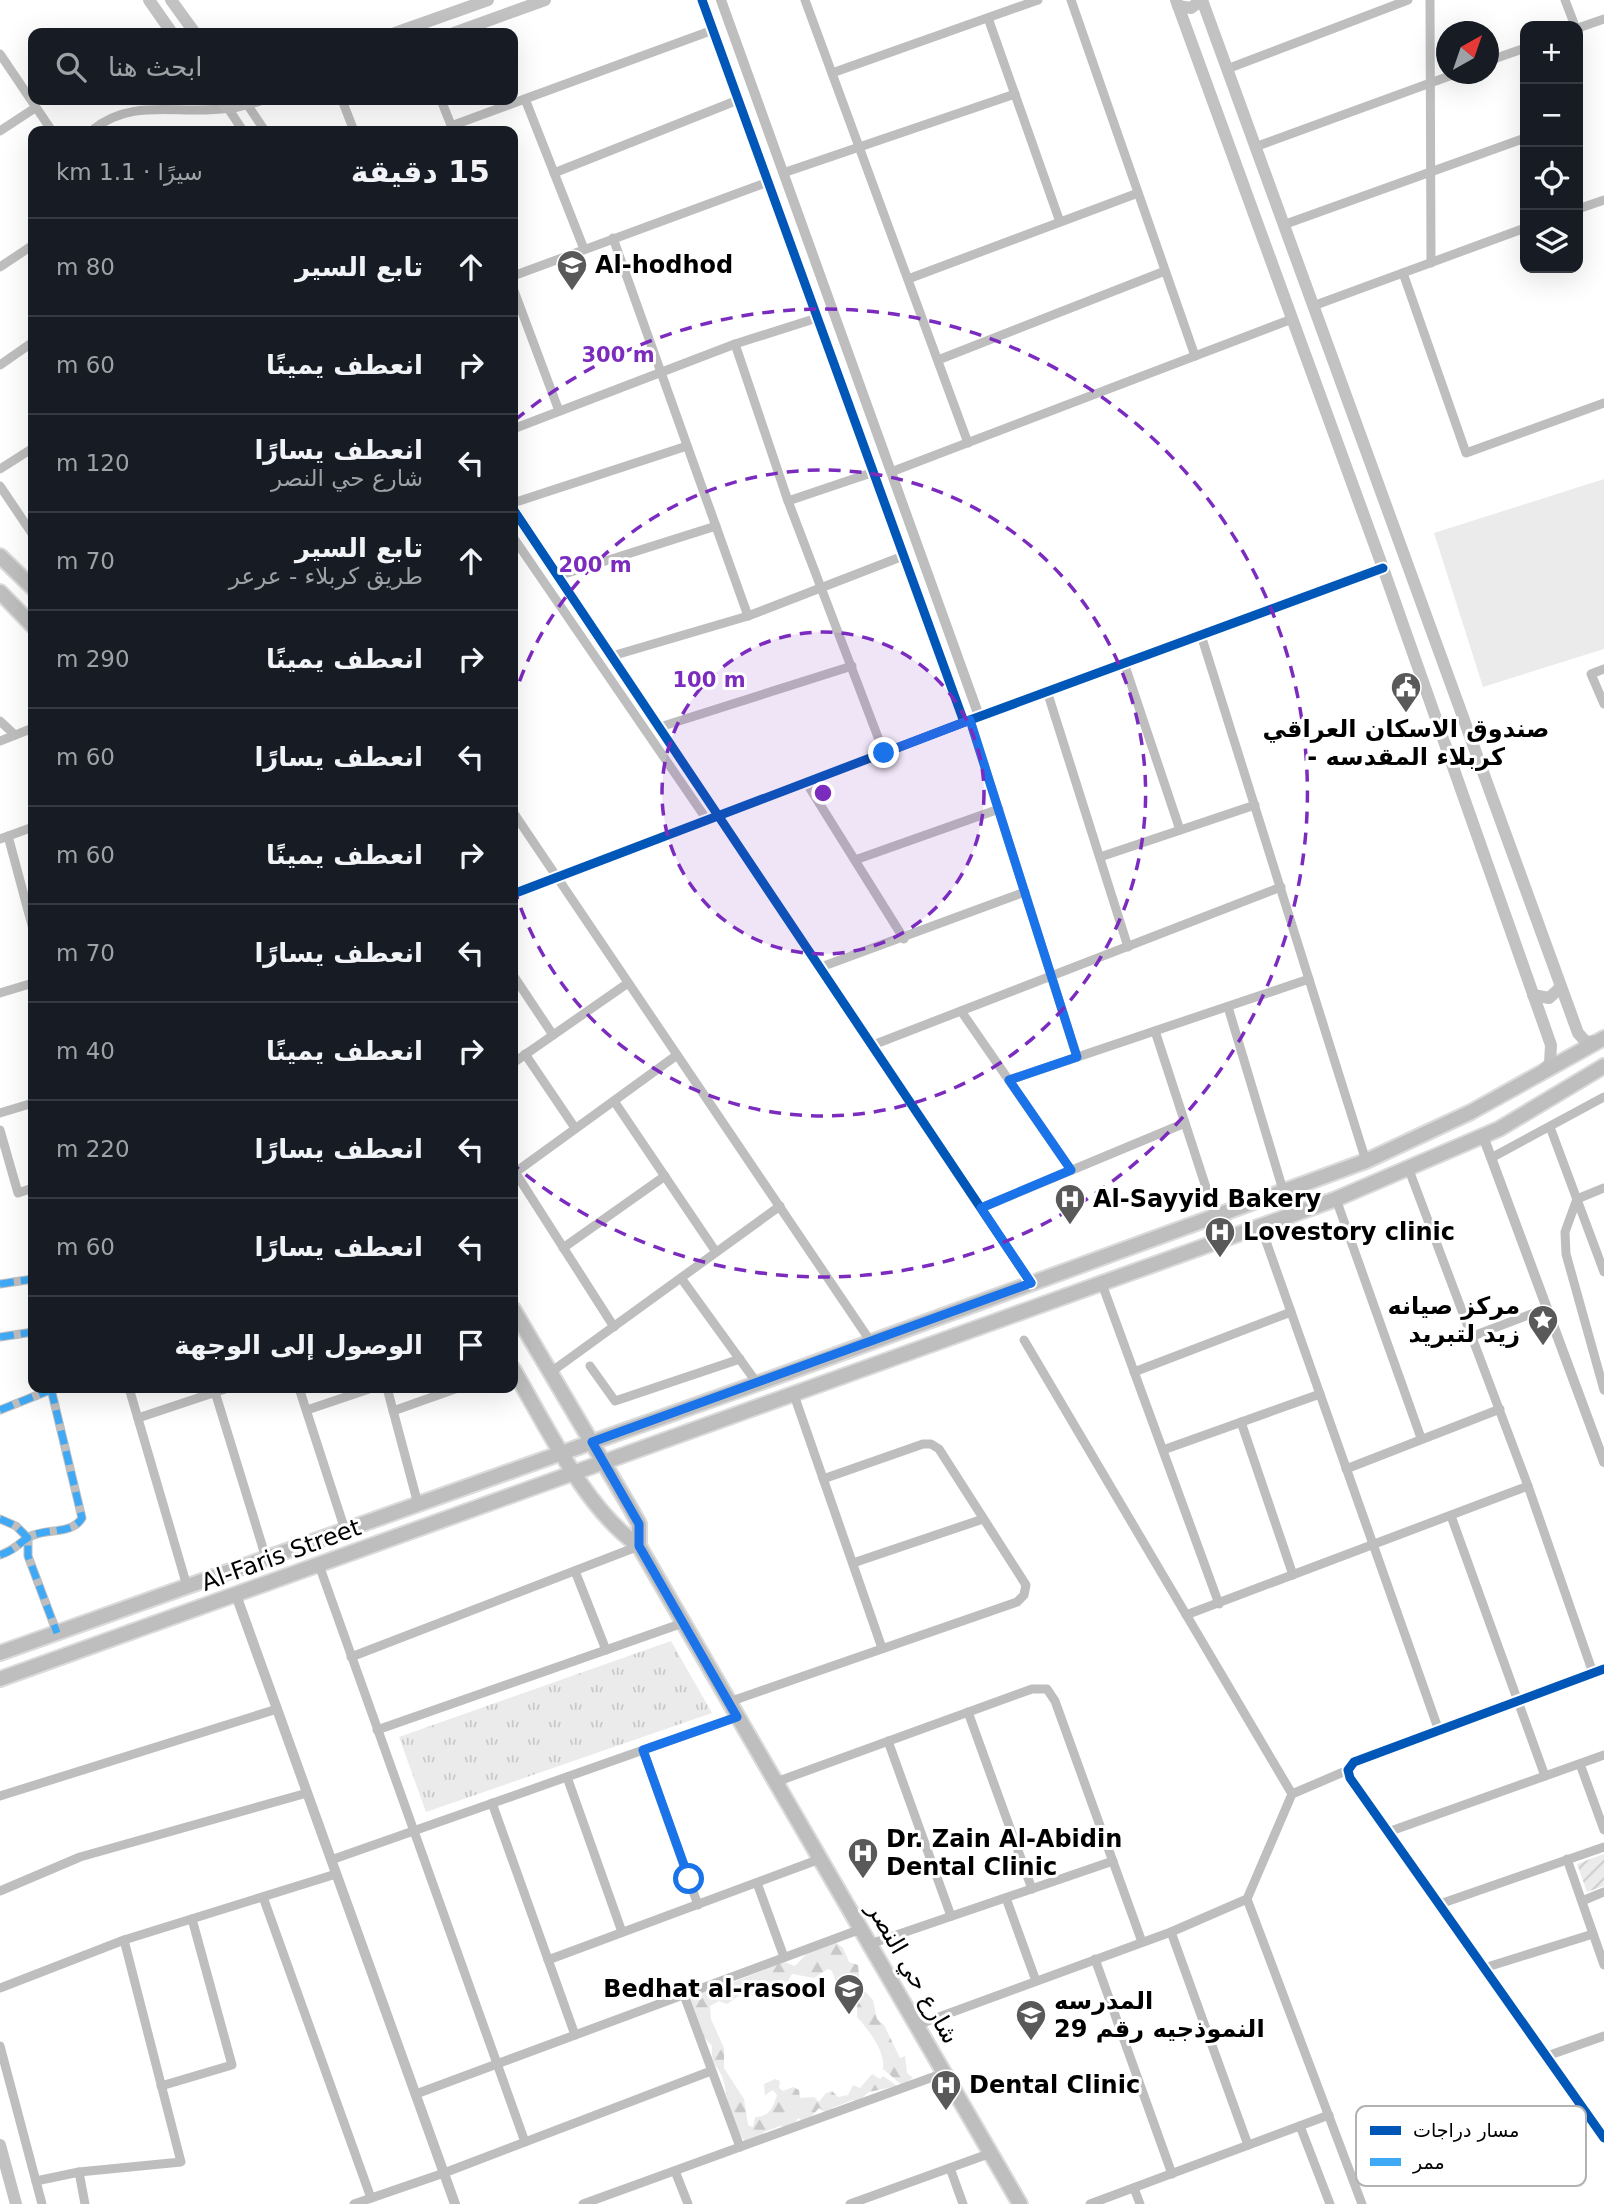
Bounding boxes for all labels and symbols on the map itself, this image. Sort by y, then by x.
north arrow [1436,21,1499,84]
school or university icon: Al-hodhod [555,248,589,292]
place label: Al-hodhod [595,251,733,279]
text: 300 m [581,343,655,367]
text: 200 m [558,553,632,577]
text: 100 m [672,668,746,692]
public building icon: صندوق الاسكان العراقي - كربلاء المقدسه [1389,670,1423,714]
place label: صندوق الاسكان العراقي - كربلاء المقدسه [1262,715,1550,771]
route end [868,737,899,768]
centre of rings [811,781,835,805]
hospital icon: Al-Sayyid Bakery [1053,1182,1087,1226]
place label: Al-Sayyid Bakery [1093,1185,1321,1213]
hospital icon: Lovestory clinic [1203,1215,1237,1259]
place label: Lovestory clinic [1243,1218,1455,1246]
place label: مركز صيانه زيد لتبريد [1387,1292,1520,1348]
place icon: مركز صيانه زيد لتبريد [1526,1303,1560,1347]
street label: Al-Faris Street [197,1513,365,1597]
place label: Dr. Zain Al-Abidin Dental Clinic [886,1825,1122,1881]
hospital icon: Dr. Zain Al-Abidin Dental Clinic [846,1836,880,1880]
route start [673,1863,704,1894]
street label: شارع حي النصر [861,1896,965,2049]
school or university icon: Bedhat al-rasool [832,1972,866,2016]
place label: Bedhat al-rasool [603,1975,826,2003]
place label: المدرسه النموذجيه رقم 29 [1054,1987,1265,2043]
school or university icon: المدرسه النموذجيه رقم 29 [1014,1998,1048,2042]
hospital icon: Dental Clinic [929,2068,963,2112]
place label: Dental Clinic [969,2071,1140,2099]
legend [1356,2106,1586,2186]
text: مسار دراجات [1413,2119,1519,2142]
text: ممر [1412,2151,1445,2174]

